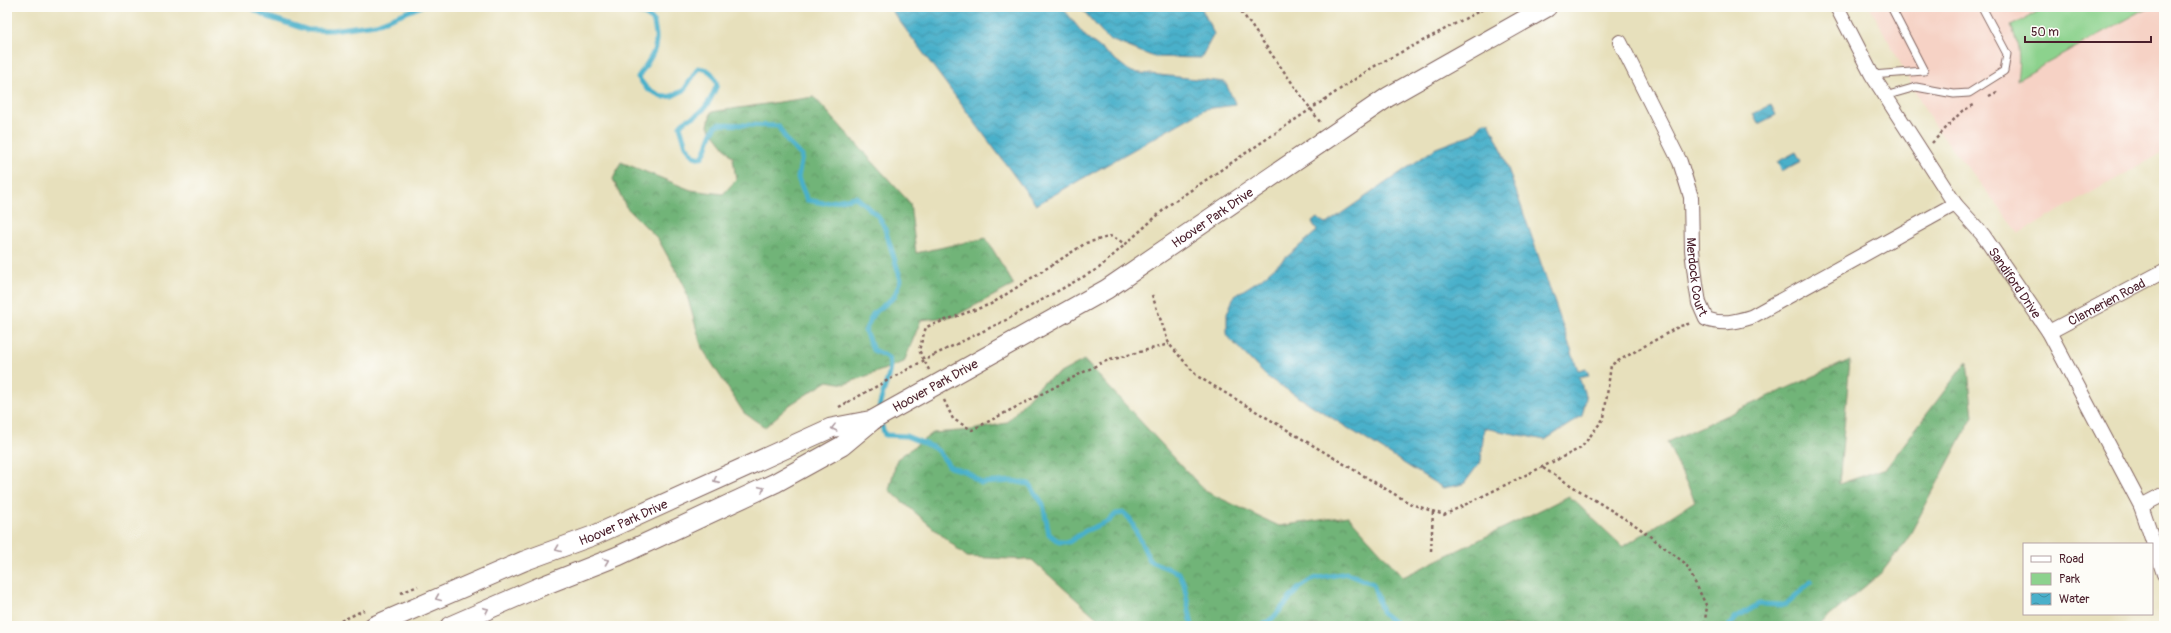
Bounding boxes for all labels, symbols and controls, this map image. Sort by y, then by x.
scale bar [2025,18,2151,44]
text: 50 m [2031,25,2059,40]
street label: Hoover Park Drive [1169,184,1257,252]
street label: Merdock Court [1683,237,1711,320]
street label: Sandiford Drive [1985,244,2044,322]
street label: Clamerien Road [2065,275,2148,330]
street label: Hoover Park Drive [890,356,982,416]
one-way arrow [831,423,838,431]
one-way arrow [712,475,720,483]
one-way arrow [758,486,766,494]
street label: Hoover Park Drive [577,496,671,549]
legend [2023,543,2153,615]
one-way arrow [555,544,562,552]
text: Road [2059,552,2084,567]
one-way arrow [602,557,609,565]
text: Park [2059,572,2080,587]
text: Water [2059,592,2090,607]
one-way arrow [434,593,442,601]
one-way arrow [481,607,489,615]

